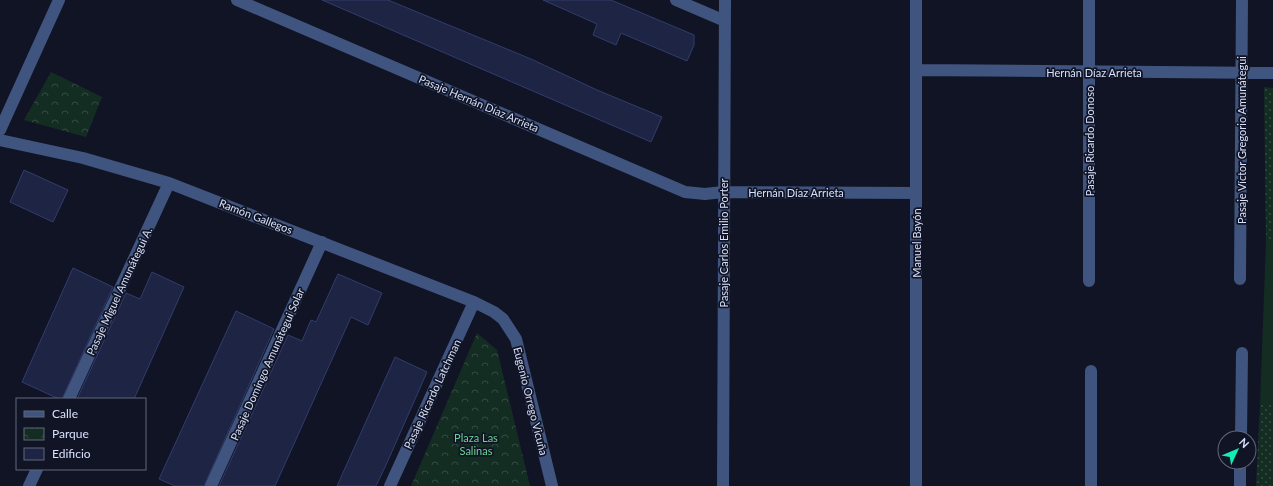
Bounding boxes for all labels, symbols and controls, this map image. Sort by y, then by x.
street label: Pasaje Víctor Gregorio Amunátegui [1235,56,1248,224]
street label: Hernán Díaz Arrieta [1046,66,1142,79]
street label: Pasaje Hernán Díaz Arrieta [417,72,541,134]
street label: Pasaje Ricardo Donoso [1083,86,1096,196]
street label: Pasaje Carlos Emilio Porter [717,178,730,308]
street label: Hernán Díaz Arrieta [748,186,844,199]
street label: Ramón Gallegos [217,196,295,236]
street label: Manuel Bayón [910,208,923,278]
street label: Pasaje Miguel Amunátegui A. [84,225,154,357]
street label: Pasaje Domingo Amunátegui Solar [227,286,307,442]
street label: Pasaje Ricardo Latchman [401,337,463,451]
street label: Eugenio Orrego Vicuña [511,345,551,457]
legend [16,398,146,470]
text: Calle [52,406,78,421]
text: Parque [52,426,89,441]
north arrow [1217,430,1257,470]
park label: Plaza Las Salinas [454,431,498,457]
text: N [1237,435,1252,450]
text: Edificio [52,446,91,461]

